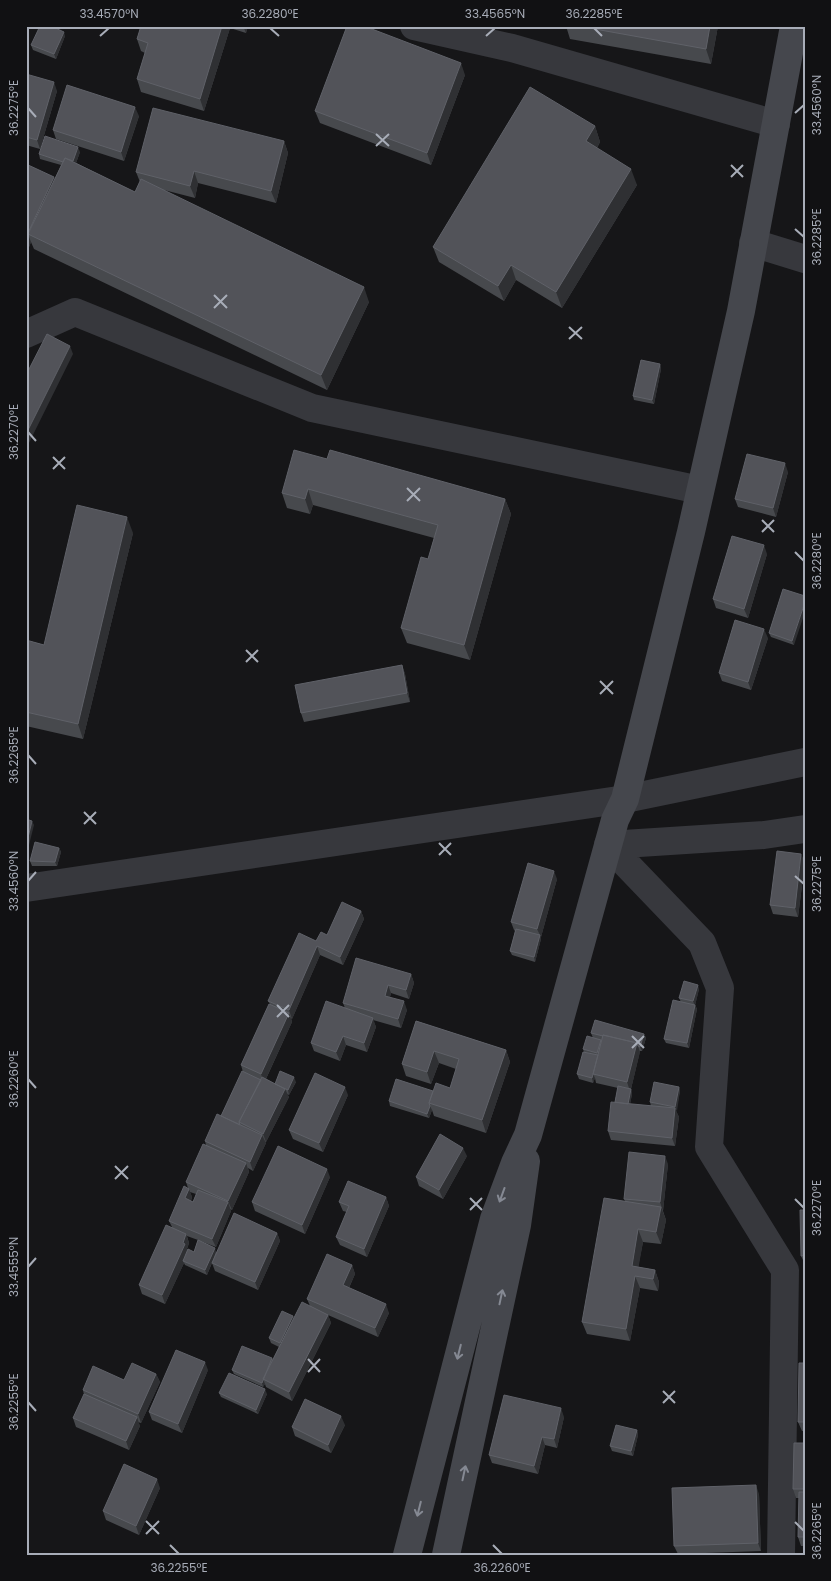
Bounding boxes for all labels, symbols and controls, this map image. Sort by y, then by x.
text: 33.4570°N [79,5,139,22]
text: 36.2280°E [241,5,299,22]
text: 33.4565°N [465,5,525,22]
text: 36.2285°E [565,5,623,22]
text: 33.4560°N [808,75,825,135]
text: 36.2275°E [5,80,22,136]
text: 36.2285°E [808,208,825,266]
text: 36.2270°E [5,404,22,460]
text: 36.2280°E [808,532,825,590]
text: 36.2265°E [5,726,22,784]
text: 33.4560°N [5,851,22,911]
text: 36.2275°E [808,856,825,912]
text: 36.2260°E [5,1050,22,1108]
text: 36.2270°E [808,1180,825,1236]
one-way arrow [497,1187,506,1203]
text: 33.4555°N [5,1237,22,1297]
one-way arrow [497,1289,506,1305]
one-way arrow [454,1343,463,1359]
text: 36.2255°E [5,1373,22,1431]
one-way arrow [459,1465,469,1481]
one-way arrow [414,1501,423,1517]
text: 36.2265°E [808,1502,825,1560]
text: 36.2255°E [150,1559,208,1576]
text: 36.2260°E [473,1559,531,1576]

